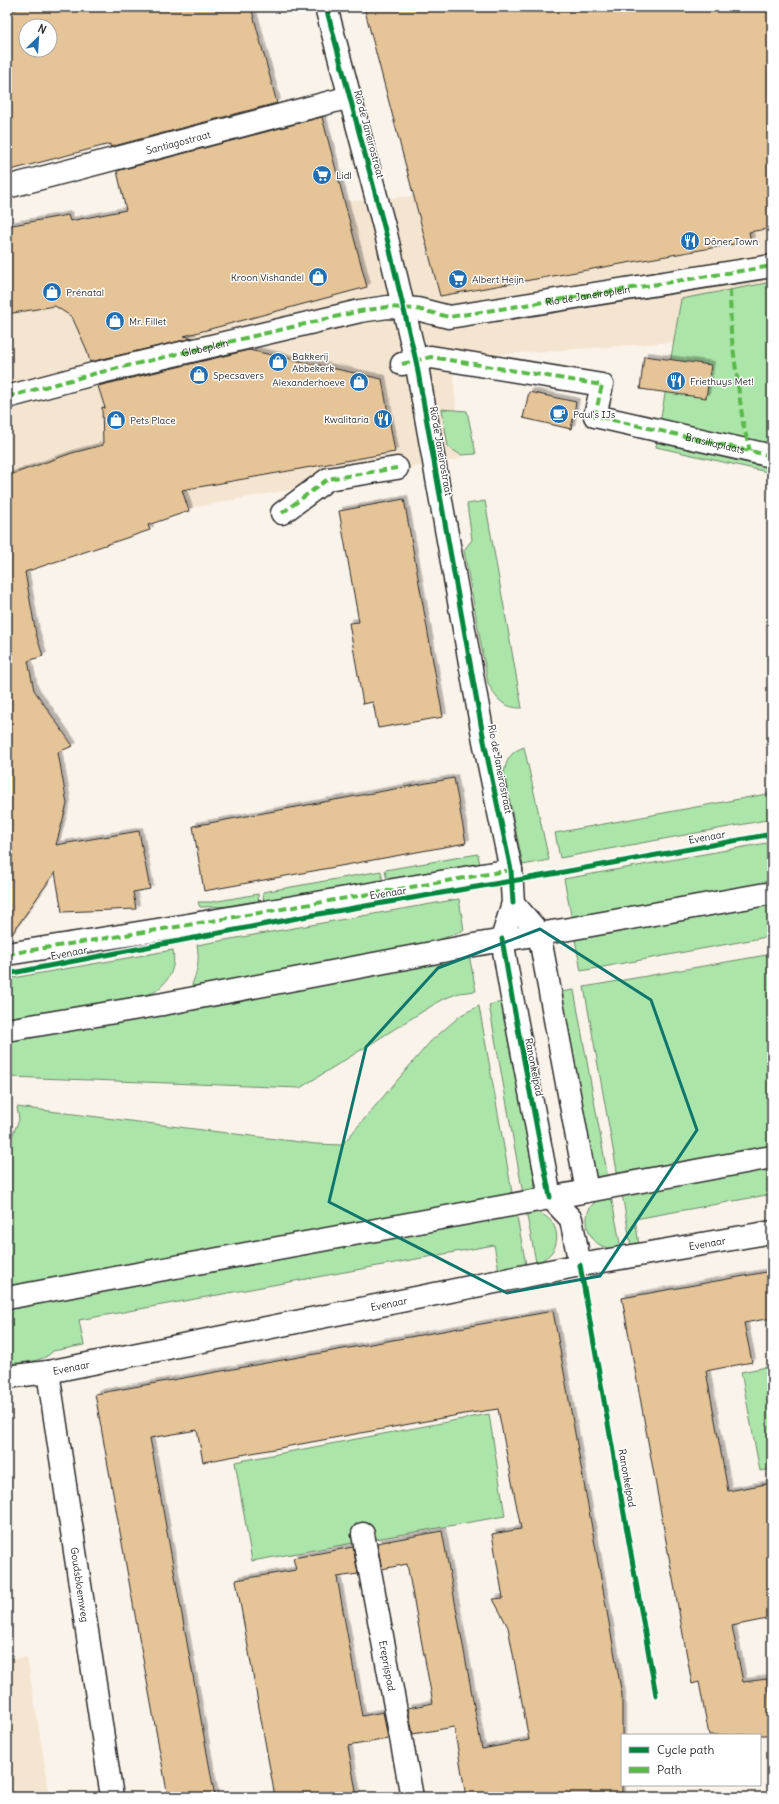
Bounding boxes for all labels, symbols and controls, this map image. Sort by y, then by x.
north arrow [18,18,58,58]
text: N [36,21,49,37]
street label: Rio de Janeirostraat [351,89,387,180]
street label: Santiagostraat [145,127,212,157]
supermarket icon: Lidl [311,164,333,186]
place label: Lidl [336,169,352,182]
restaurant icon: Döner Town [679,230,701,252]
place label: Döner Town [704,235,758,248]
shop icon: Kroon Vishandel [307,266,329,288]
supermarket icon: Albert Heijn [447,268,469,290]
place label: Kroon Vishandel [231,271,304,284]
place label: Albert Heijn [472,273,524,286]
shop icon: Prénatal [41,281,63,303]
street label: Rio de Janeiroplein [544,282,631,308]
place label: Prénatal [66,286,104,299]
shop icon: Mr. Fillet [104,310,126,332]
place label: Mr. Fillet [129,315,167,328]
street label: Globeplein [180,336,230,359]
place label: Bakkerij Abbekerk [292,350,334,375]
shop icon: Bakkerij Abbekerk [267,351,289,373]
shop icon: Specsavers [188,364,210,386]
place label: Specsavers [213,369,264,382]
restaurant icon: Friethuys Met! [665,370,687,392]
shop icon: Alexanderhoeve [348,371,370,393]
place label: Friethuys Met! [690,375,754,388]
place label: Alexanderhoeve [272,376,345,389]
cafe icon: Paul's IJs [548,403,570,425]
street label: Rio de Janeirostraat [427,405,455,497]
restaurant icon: Kwalitaria [372,408,394,430]
place label: Paul's IJs [573,408,616,421]
shop icon: Pets Place [105,409,127,431]
place label: Kwalitaria [324,413,369,426]
place label: Pets Place [130,414,176,427]
street label: Brasiliaplaats [684,430,746,456]
street label: Rio de Janeirostraat [485,723,515,815]
street label: Evenaar [688,827,726,847]
street label: Evenaar [369,884,407,902]
street label: Evenaar [49,943,89,963]
street label: Ranonkelpad [522,1037,546,1097]
street label: Evenaar [688,1234,727,1253]
street label: Evenaar [369,1293,408,1313]
street label: Evenaar [52,1357,91,1377]
street label: Ranonkelpad [615,1448,639,1508]
street label: Goudsbloemweg [68,1546,92,1623]
street label: Ereprijspad [376,1639,399,1692]
legend [621,1734,761,1786]
text: Cycle path [657,1742,714,1757]
text: Path [657,1762,682,1777]

